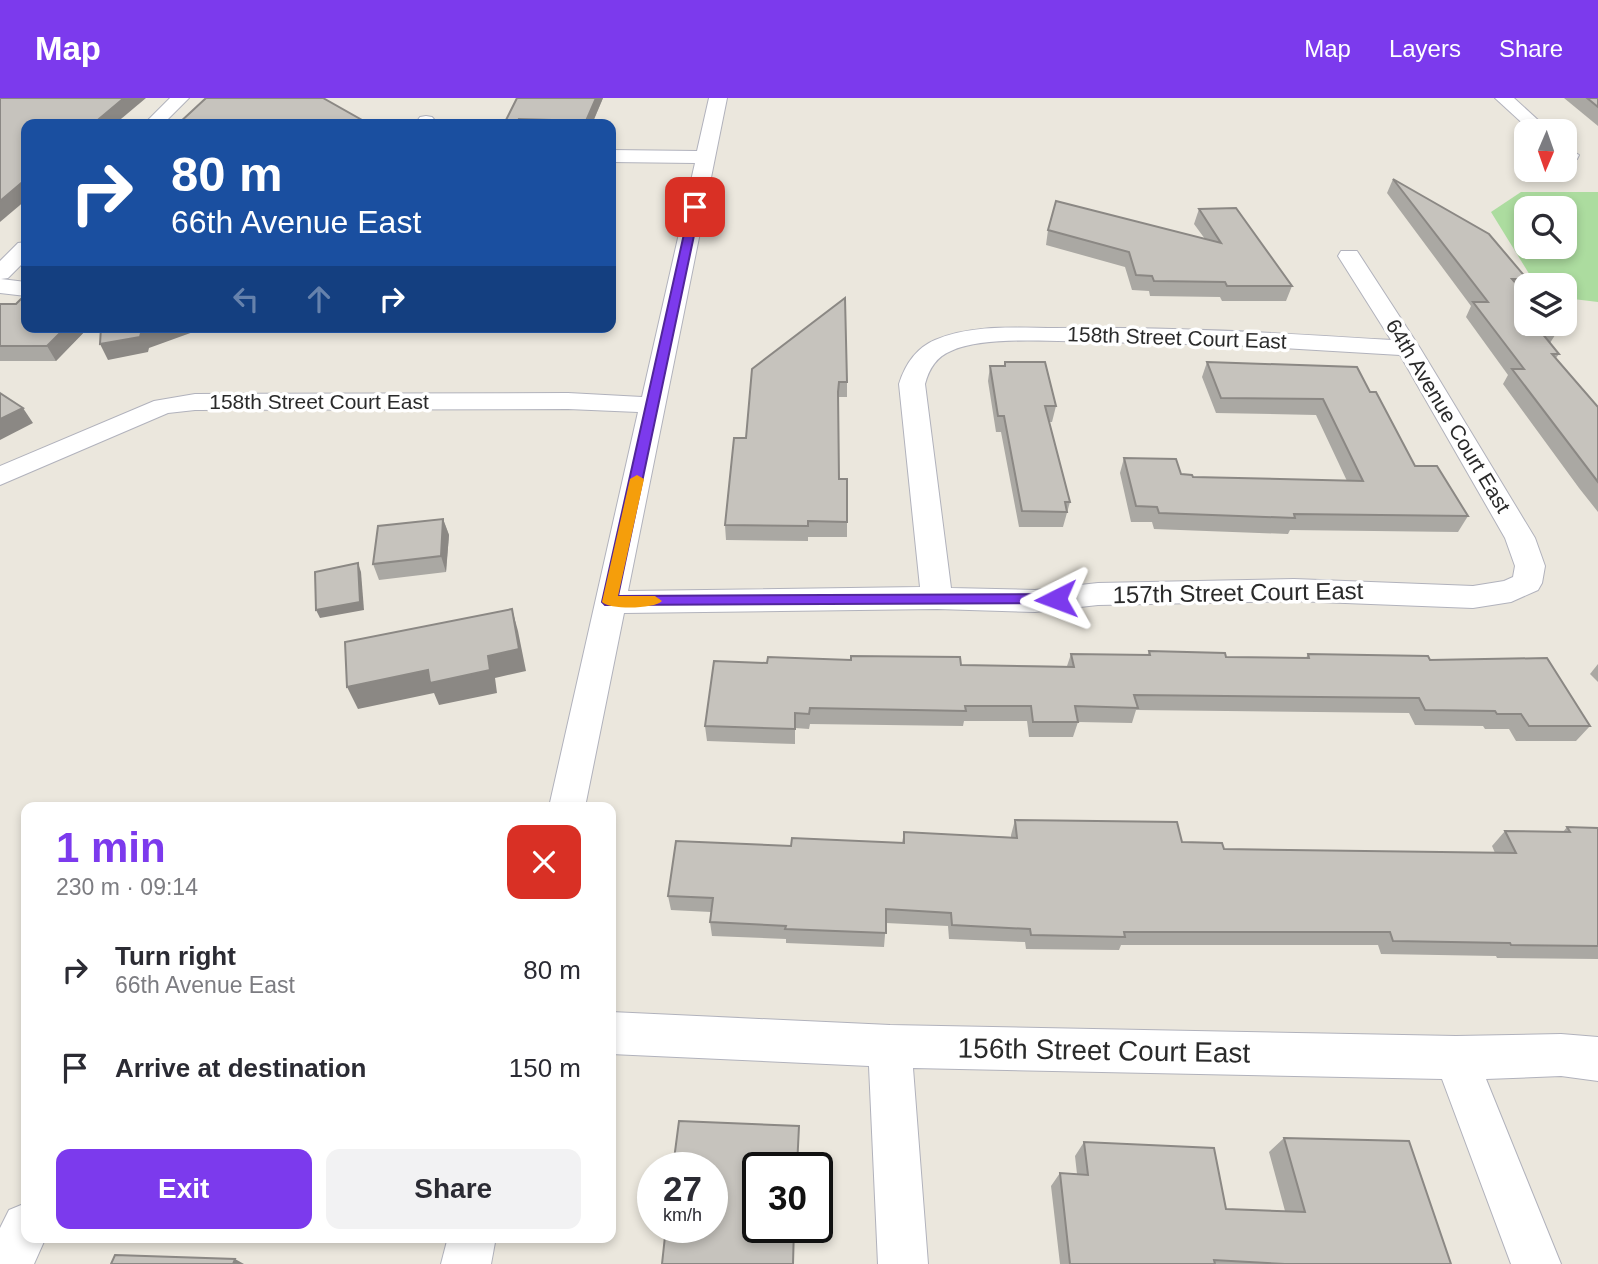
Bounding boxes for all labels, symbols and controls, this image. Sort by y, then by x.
text: Map [35,30,101,67]
text: Map [1304,35,1351,62]
text: Layers [1389,35,1461,62]
text: Share [1499,35,1563,62]
north arrow [1514,119,1577,182]
map controls [1514,119,1577,336]
icon: right [56,147,147,238]
text: 80 m [171,147,283,201]
pin [665,177,725,237]
icon: arrive [676,188,714,226]
button: search [1514,196,1577,259]
text: 66th Avenue East [171,204,421,240]
button: layers [1514,273,1577,336]
icon: left [227,280,265,318]
icon: ahead [300,280,338,318]
icon: right [373,280,411,318]
street label: 64th Avenue Court East [1382,315,1515,517]
street label: 158th Street Court East [1067,322,1287,353]
street label: 158th Street Court East [209,390,429,413]
position arrow [1019,562,1093,636]
street label: 157th Street Court East [1112,577,1364,608]
text: 1 min [56,824,166,871]
button: close [507,825,581,899]
text: 230 m · 09:14 [56,874,198,900]
text: Turn right [115,941,236,971]
icon: right [56,951,94,989]
text: 80 m [523,955,581,985]
text: 66th Avenue East [115,972,295,998]
street label: 156th Street Court East [957,1032,1251,1069]
icon: arrive [56,1049,94,1087]
text: Arrive at destination [115,1053,366,1083]
text: 150 m [509,1053,581,1083]
button: Exit [56,1149,312,1229]
button: Share [326,1149,581,1229]
speed limit sign: 30 [742,1152,833,1243]
text: 27 [663,1169,702,1208]
text: km/h [663,1205,702,1225]

